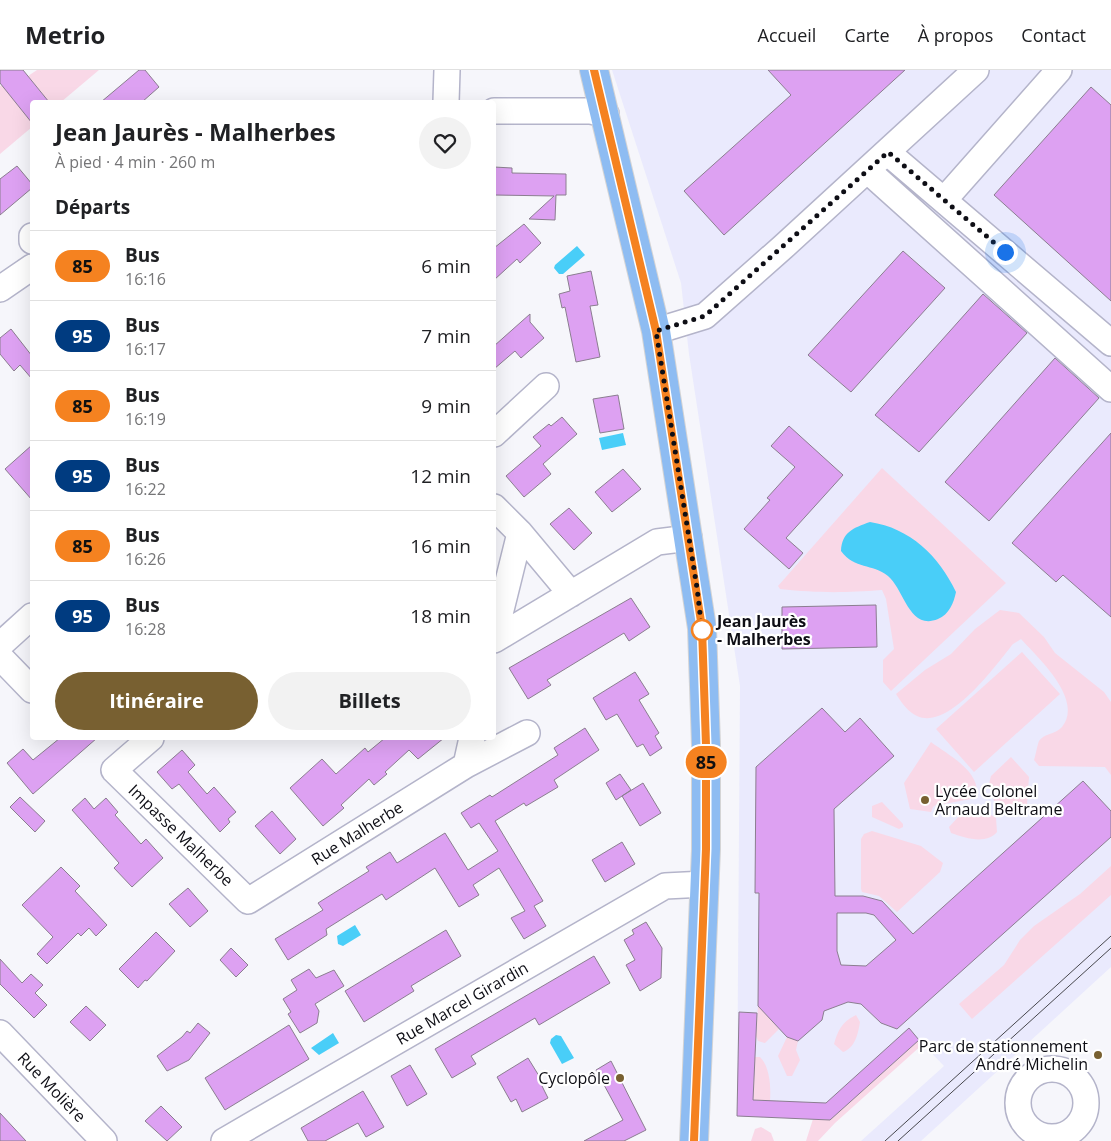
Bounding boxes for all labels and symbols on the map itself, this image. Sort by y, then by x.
your location [993,240,1018,265]
place label: Jean Jaurès - Malherbes [715,610,811,650]
marker: Jean Jaurès - Malherbes [691,619,713,641]
line badge: 85 [684,746,728,778]
street label: Impasse Malherbe [124,779,238,891]
place label: Lycée Colonel Arnaud Beltrame [935,780,1062,820]
marker: Lycée Colonel Arnaud Beltrame [919,794,931,806]
street label: Rue Malherbe [307,796,407,870]
street label: Rue Marcel Girardin [392,956,532,1050]
place label: Parc de stationnement André Michelin [919,1035,1088,1075]
street label: Rue Molière [13,1047,91,1127]
marker: Parc de stationnement André Michelin [1092,1049,1104,1061]
place label: Cyclopôle [538,1067,610,1089]
marker: Cyclopôle [614,1072,626,1084]

